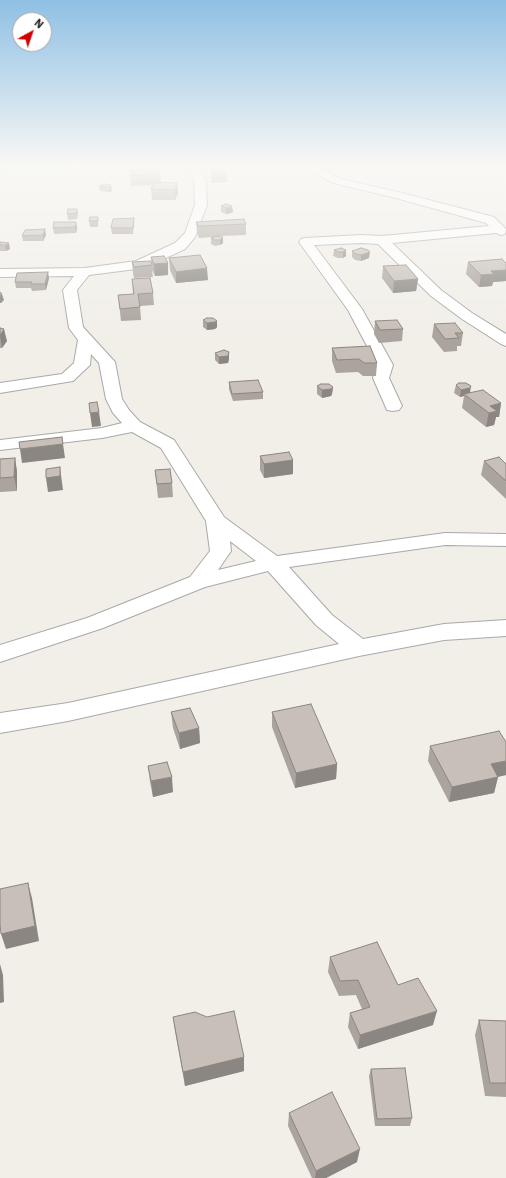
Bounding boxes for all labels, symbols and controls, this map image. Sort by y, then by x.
north arrow [12,12,52,52]
text: N [32,16,47,31]

